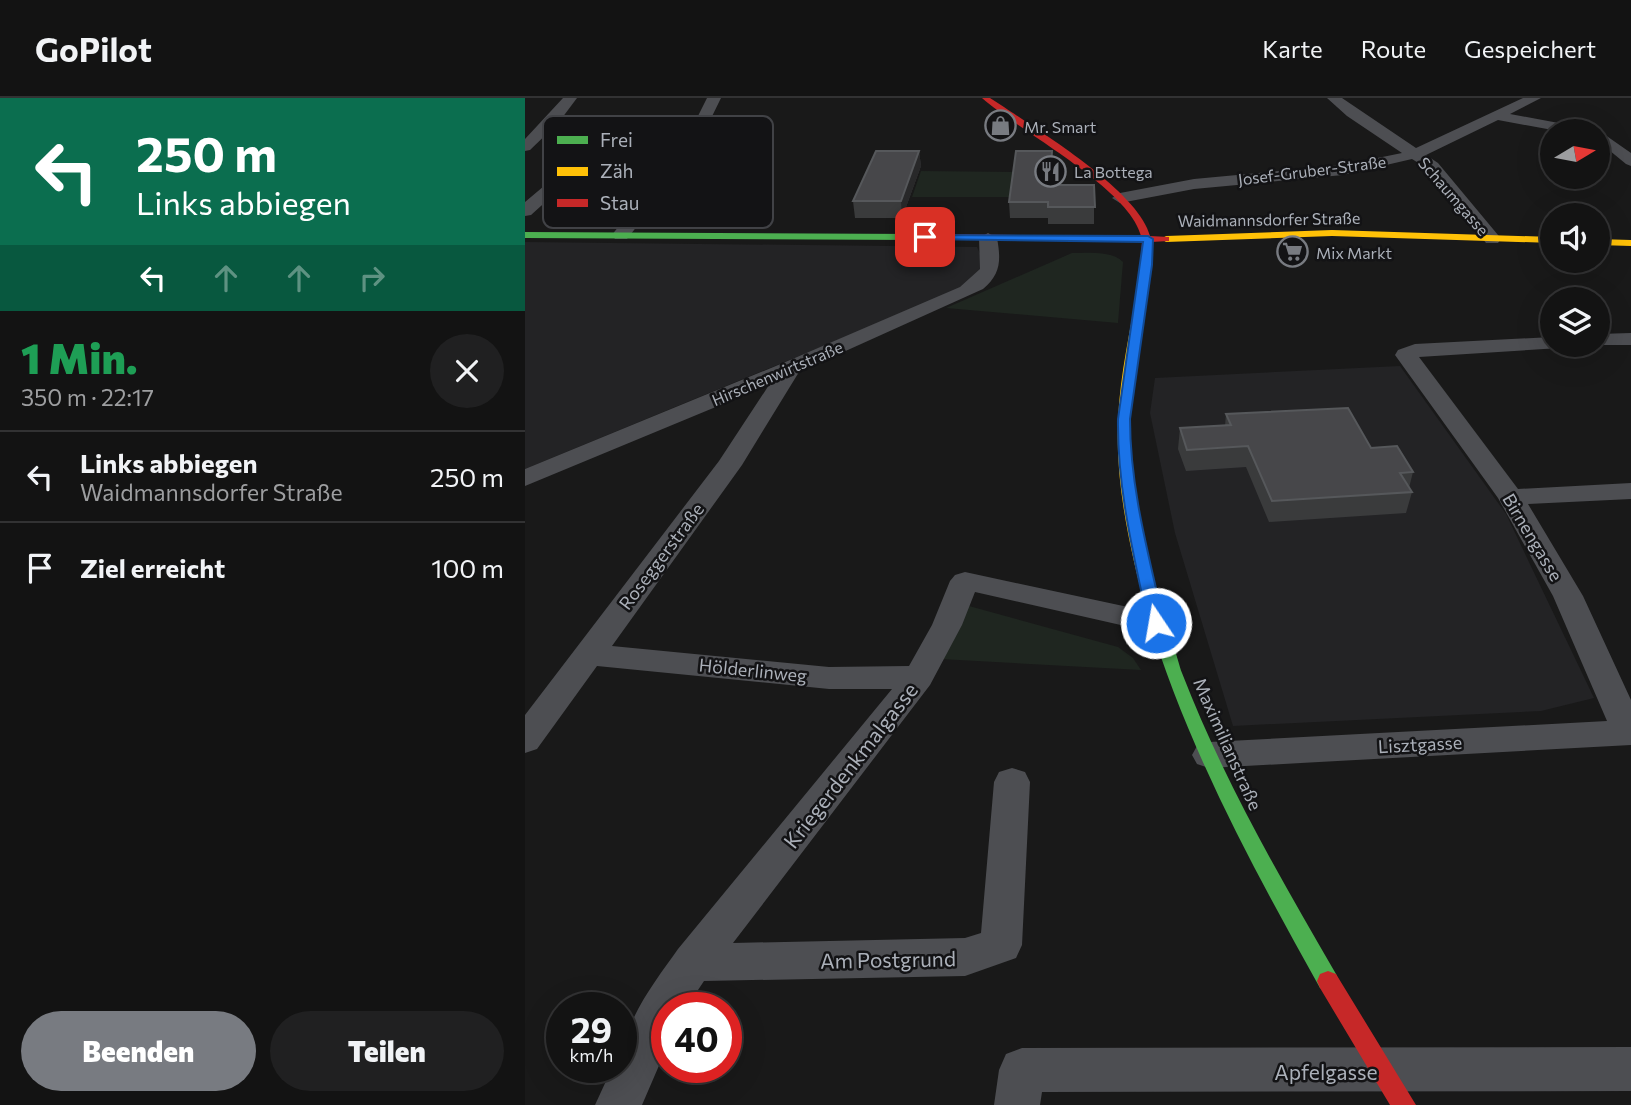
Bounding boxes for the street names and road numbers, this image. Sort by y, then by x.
street label: Josef-Gruber-Straße [1237,151,1387,189]
street label: Schaumgasse [1415,153,1493,239]
street label: Waidmannsdorfer Straße [1178,208,1360,230]
street label: Hirschenwirtstraße [709,337,845,409]
street label: Birnengasse [1498,489,1568,585]
street label: Roseggerstraße [614,498,708,614]
street label: Hölderlinweg [698,653,808,687]
street label: Maximilianstraße [1189,675,1267,813]
street label: Kriegerdenkmalgasse [778,677,922,853]
street label: Lisztgasse [1377,731,1463,757]
street label: Am Postgrund [820,945,956,973]
street label: Apfelgasse [1274,1059,1378,1084]

